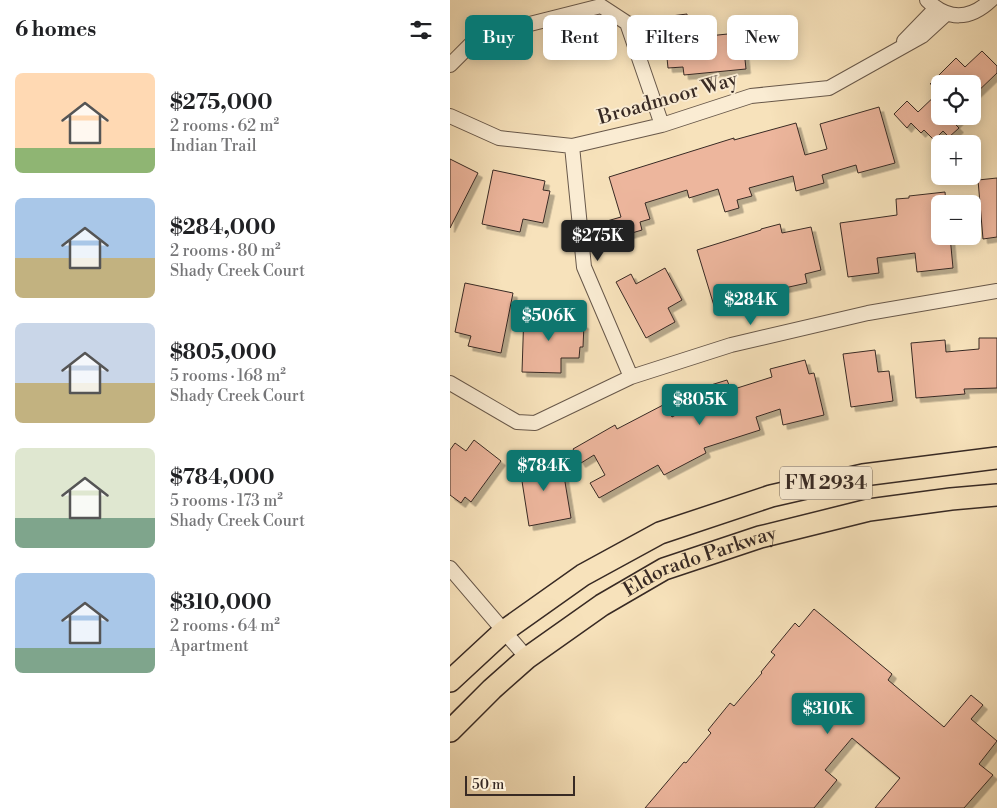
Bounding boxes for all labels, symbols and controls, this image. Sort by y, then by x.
chip: Buy [465,15,533,60]
chip: Rent [543,15,617,60]
chip: Filters [627,15,717,60]
chip: New [727,15,798,60]
icon: filters [407,16,435,44]
text: 6 homes [15,17,96,43]
street label: Broadmoor Way [594,67,741,131]
map controls [931,75,981,245]
button: locate [931,75,981,125]
text: $275,000 [170,90,273,116]
icon: home [55,93,115,153]
text: 2 rooms · 62 m² [170,116,279,136]
button: + [931,135,981,185]
text: Indian Trail [170,136,256,156]
button: − [931,195,981,245]
text: $284,000 [170,215,276,241]
icon: home [55,218,115,278]
pin: $275K [563,220,633,262]
text: $275K [572,226,624,246]
text: 2 rooms · 80 m² [170,241,281,261]
text: Shady Creek Court [170,261,305,281]
pin: $284K [716,284,786,326]
text: $284K [724,290,778,310]
pin: $506K [514,300,584,342]
text: $506K [522,306,576,326]
text: $805,000 [170,340,276,366]
icon: home [55,343,115,403]
text: 5 rooms · 168 m² [170,366,286,386]
pin: $805K [665,384,735,426]
text: Shady Creek Court [170,386,305,406]
text: $805K [673,390,727,410]
pin: $784K [509,450,579,492]
text: $784K [518,456,570,476]
text: $784,000 [170,465,275,491]
road number: FM 2934 [780,466,872,499]
icon: home [55,468,115,528]
text: 5 rooms · 173 m² [170,491,283,511]
text: Shady Creek Court [170,511,305,531]
street label: Eldorado Parkway [619,521,779,603]
text: $310,000 [170,590,272,616]
icon: home [55,593,115,653]
text: 2 rooms · 64 m² [170,616,280,636]
text: Apartment [170,636,249,656]
pin: $310K [793,692,863,735]
text: $310K [803,699,853,719]
scale bar [465,773,575,796]
text: 50 m [472,776,504,794]

